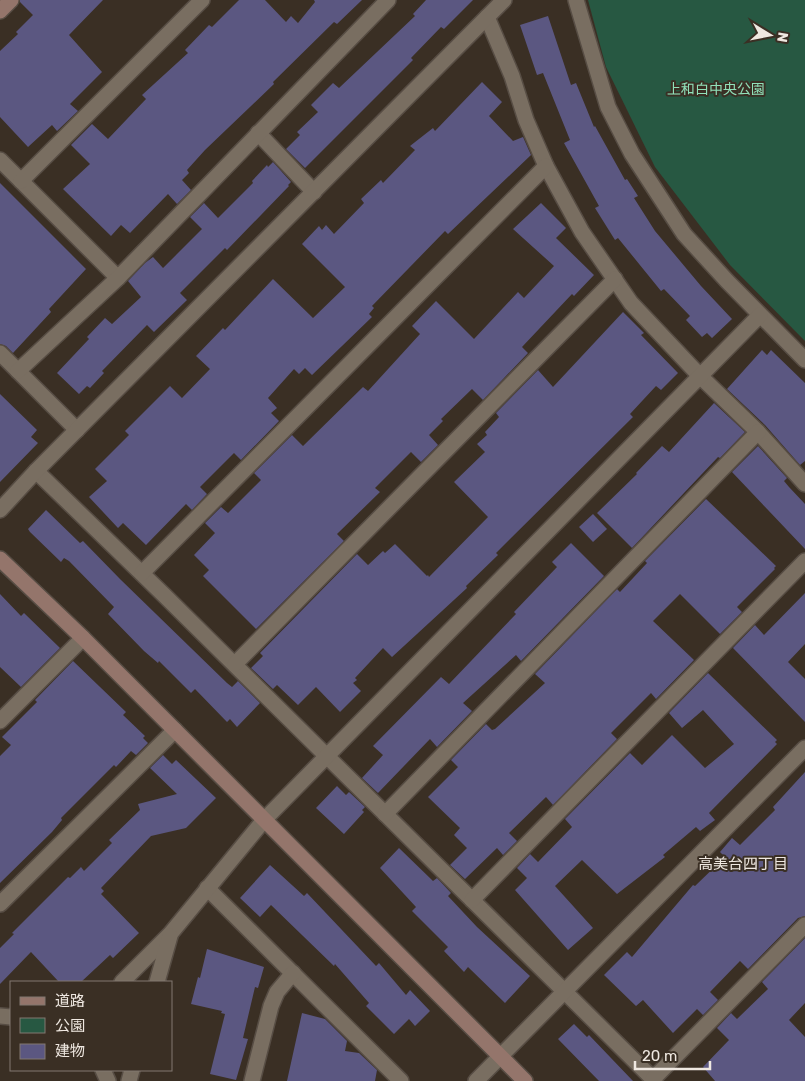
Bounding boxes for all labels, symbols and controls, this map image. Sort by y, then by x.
north arrow [745,10,795,60]
text: N [773,31,792,44]
park label: 上和白中央公園 [667,81,765,98]
district label: 高美台四丁目 [698,855,788,873]
legend [10,981,172,1071]
text: 道路 [55,992,85,1010]
text: 公園 [55,1017,85,1035]
scale bar [635,1038,710,1070]
text: 建物 [55,1042,85,1060]
text: 20 m [642,1047,677,1065]

